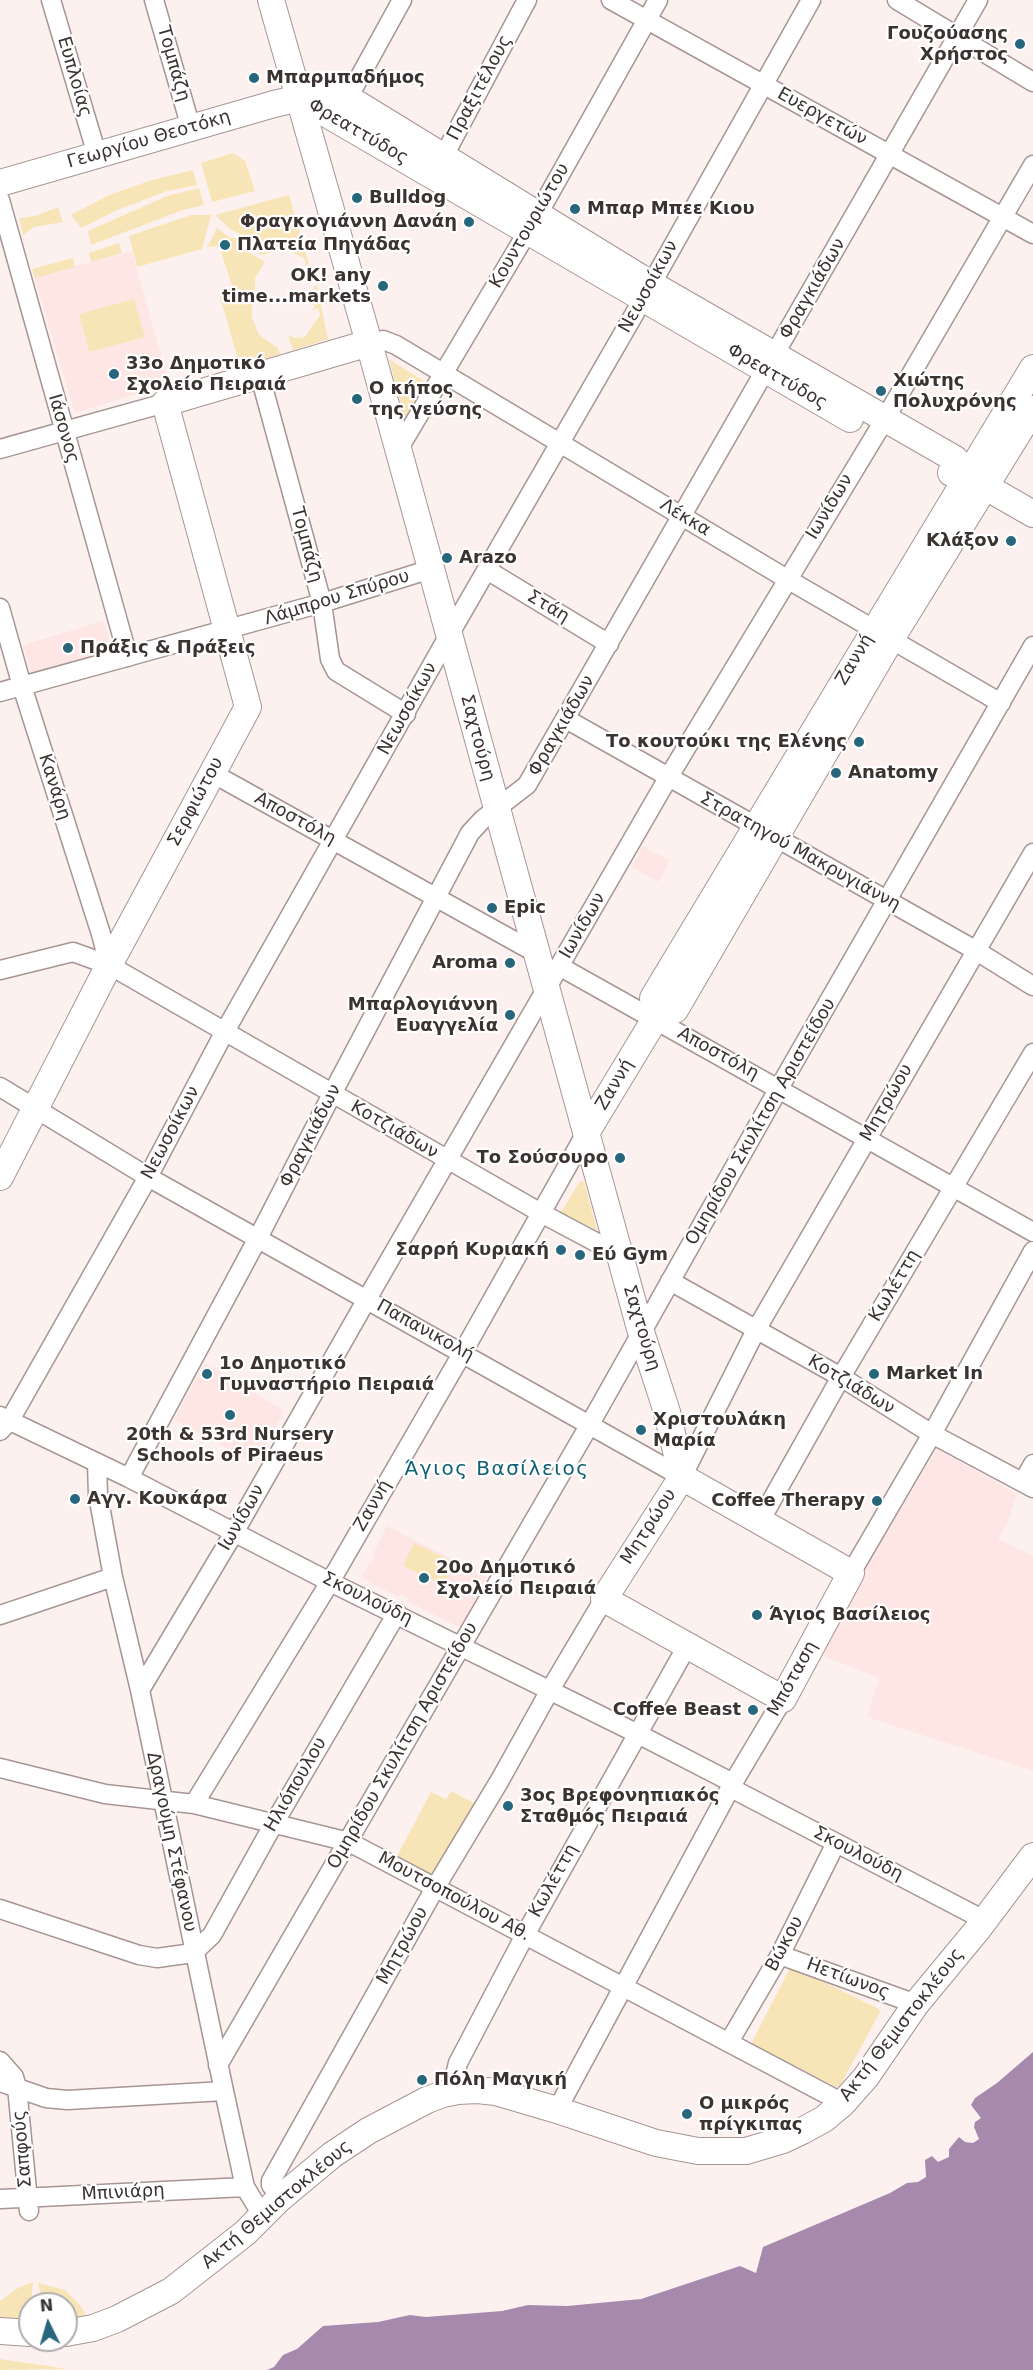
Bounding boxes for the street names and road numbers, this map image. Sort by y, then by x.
street label: Τομπάζη [152,24,194,104]
street label: Πραξιτέλους [443,32,517,144]
street label: Ευπλοίας [52,34,96,120]
street label: Ευεργετών [773,83,871,151]
street label: Φρεαττύδος [304,95,412,169]
street label: Γεωργίου Θεοτόκη [65,106,233,174]
street label: Κουντουριώτου [486,160,574,292]
street label: Φραγκιάδων [775,235,851,343]
street label: Νεωσοίκων [615,237,683,337]
street label: Φρεαττύδος [723,340,831,414]
street label: Ιάσονος [43,392,83,466]
street label: Ιωνίδων [802,470,858,544]
street label: Λέκκα [656,495,714,541]
street label: Τομπάζη [286,505,326,585]
street label: Λάμπρου Σπύρου [262,566,412,630]
street label: Στάη [523,586,573,628]
street label: Ζαννή [831,631,879,689]
street label: Νεωσοίκων [374,659,442,759]
street label: Φραγκιάδων [524,672,600,780]
street label: Σαχτούρη [455,692,499,784]
street label: Κανάρη [33,751,75,823]
street label: Σερφιώτου [163,754,229,850]
street label: Αποστόλη [251,788,339,850]
street label: Στρατηγού Μακρυγιάννη [696,788,904,916]
street label: Ιωνίδων [555,889,611,963]
street label: Ομηρίδου Σκυλίτση Αριστείδου [681,995,841,1249]
street label: Αποστόλη [674,1023,762,1085]
street label: Ζαννή [591,1056,639,1114]
street label: Μητρώου [856,1060,918,1146]
street label: Φραγκιάδων [276,1081,346,1191]
street label: Νεωσοίκων [137,1083,205,1183]
street label: Κοτζιάδων [346,1096,442,1164]
street label: Κωλέττη [865,1246,925,1326]
street label: Σαχτούρη [618,1282,664,1374]
street label: Παπανικολή [373,1295,477,1367]
street label: Κοτζιάδων [804,1351,898,1419]
street label: Ζαννή [350,1476,396,1536]
street label: Ιωνίδων [214,1481,270,1555]
street label: Μητρώου [617,1485,681,1569]
street label: Σκουλούδη [318,1568,416,1630]
street label: Ομηρίδου Σκυλίτση Αριστείδου [323,1619,483,1873]
street label: Μπόταση [763,1638,823,1720]
street label: Ηλιόπουλου [260,1734,332,1836]
street label: Δραγούμη Στέφανου [141,1750,201,1934]
street label: Σκουλούδη [809,1822,907,1886]
street label: Κωλέττη [525,1841,583,1921]
street label: Μουτσοπούλου Αθ. [374,1848,534,1946]
street label: Μητρώου [373,1903,433,1989]
street label: Βώκου [762,1913,808,1975]
street label: Ακτή Θεμιστοκλέους [835,1944,969,2106]
street label: Ηετίωνος [803,1954,893,2004]
street label: Σαπφούς [9,2109,37,2189]
street label: Ακτή Θεμιστοκλέους [198,2136,356,2274]
street label: Μπινιάρη [81,2180,165,2206]

